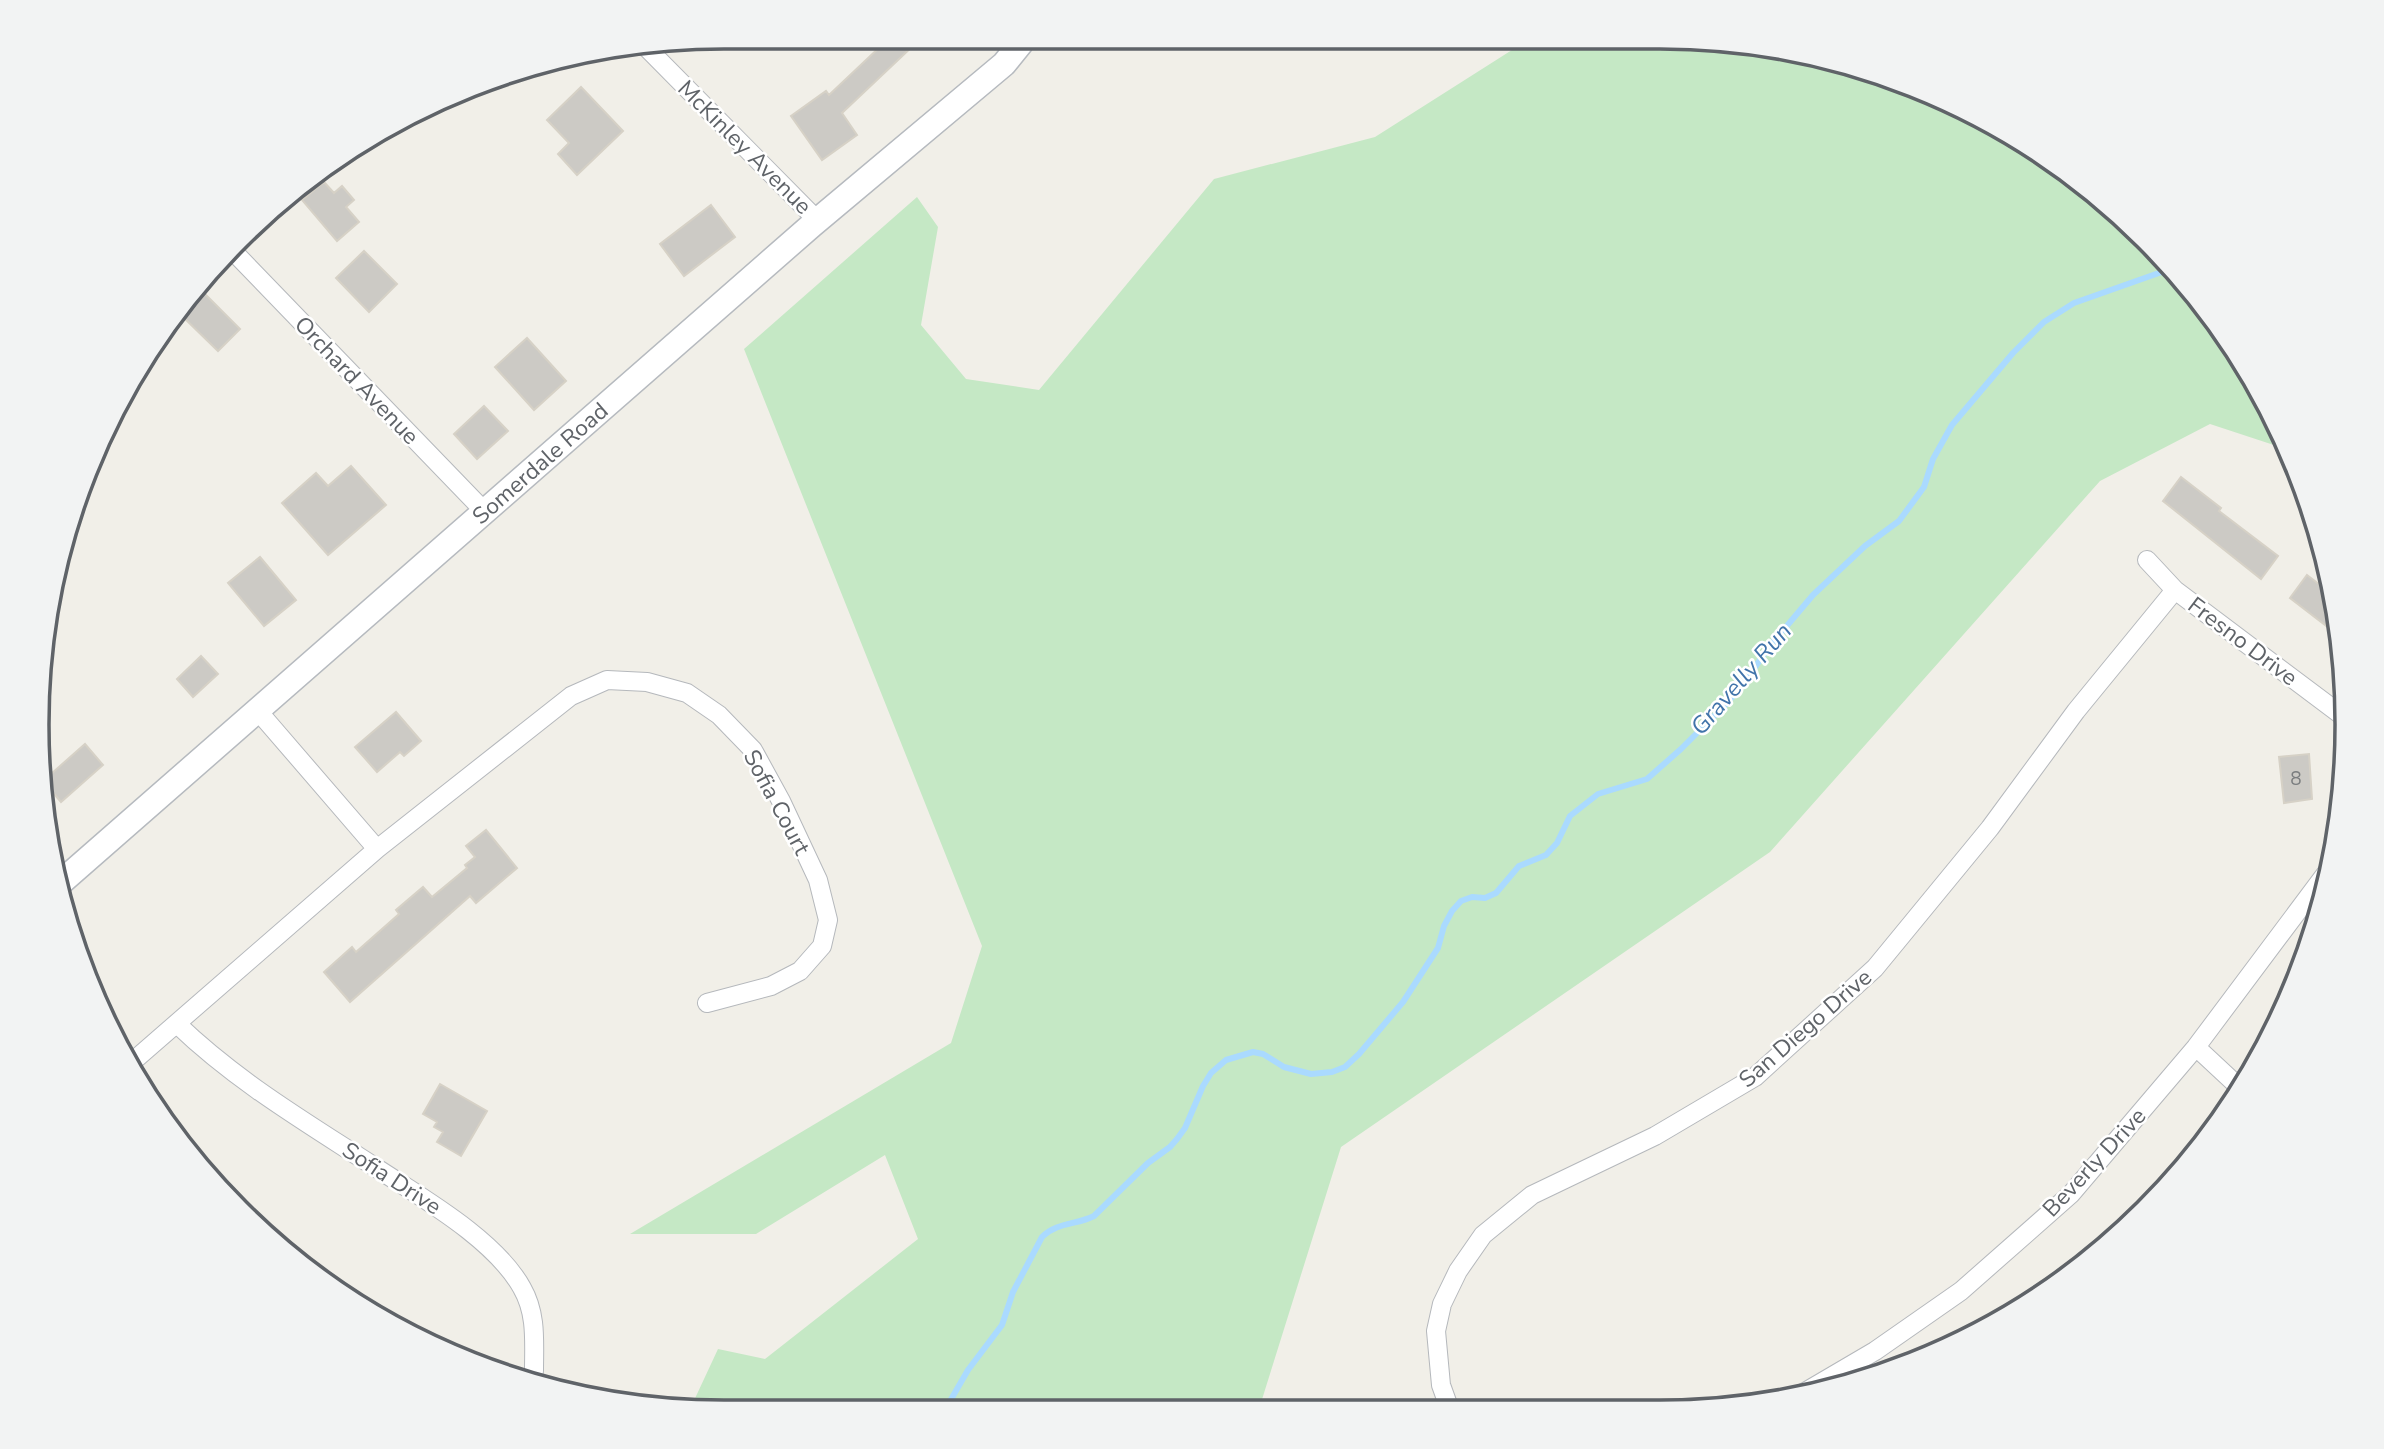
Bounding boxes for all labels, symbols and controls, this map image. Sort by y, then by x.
street label: McKinley Avenue [671,73,819,221]
street label: Orchard Avenue [287,309,426,451]
street label: Somerdale Road [466,396,615,532]
street label: Fresno Drive [2181,590,2304,693]
water label: Gravelly Run [1683,616,1799,742]
street label: Sofia Court [736,744,818,861]
house number: 8 [2290,766,2302,792]
street label: San Diego Drive [1732,962,1878,1095]
street label: Beverly Drive [2036,1101,2153,1224]
street label: Sofia Drive [336,1135,447,1222]

